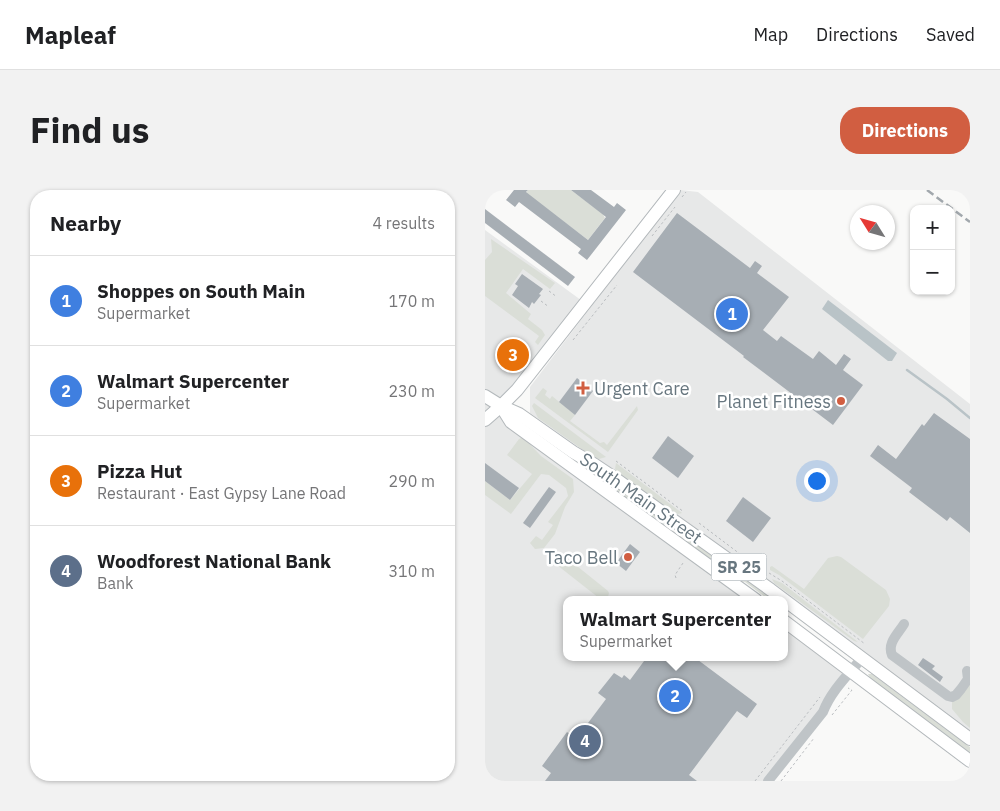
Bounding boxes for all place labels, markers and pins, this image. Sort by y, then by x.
pin: 1 [716,295,748,333]
pin: 3 [497,336,529,374]
place label: Urgent Care [594,377,690,400]
marker: Urgent Care [576,381,590,395]
place label: Planet Fitness [717,390,831,413]
marker: Planet Fitness [835,395,847,407]
place label: Taco Bell [545,546,618,569]
marker: Taco Bell [622,551,634,563]
pin: 2 [659,677,691,715]
pin: 4 [569,722,601,760]

